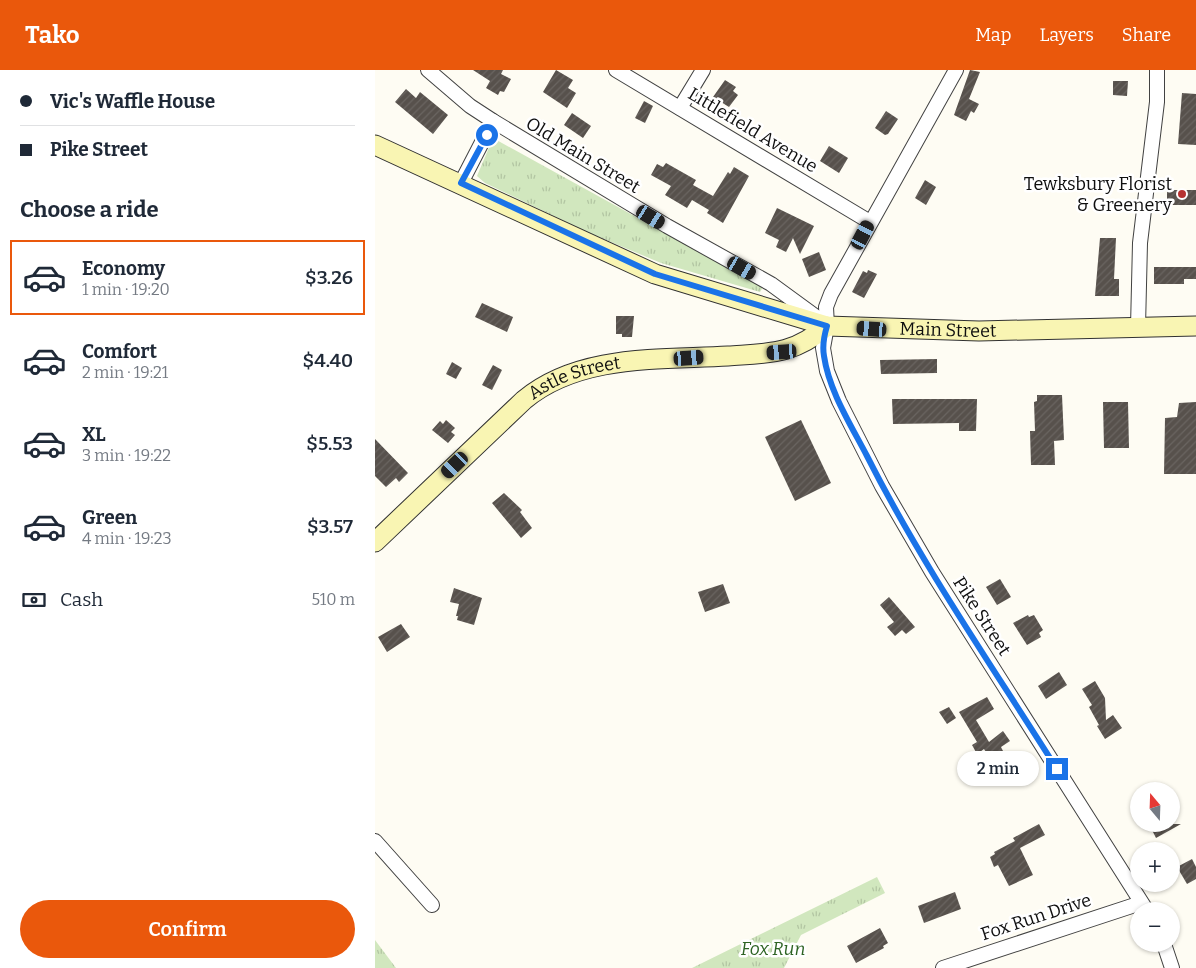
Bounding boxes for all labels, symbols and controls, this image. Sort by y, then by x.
text: Tako [25,21,80,49]
text: Map [975,24,1011,46]
text: Layers [1039,24,1094,46]
text: Share [1122,24,1171,46]
street label: Littlefield Avenue [684,83,822,177]
text: Vic's Waffle House [50,90,215,113]
street label: Old Main Street [522,112,645,198]
route start [476,124,498,146]
text: Pike Street [50,138,148,161]
place label: Tewksbury Florist & Greenery [1024,173,1172,216]
marker: Tewksbury Florist & Greenery [1176,188,1188,200]
text: Choose a ride [20,196,159,223]
car [634,203,667,231]
car [849,218,876,252]
car [725,254,758,282]
icon: car [22,255,67,300]
text: Economy [82,257,165,280]
text: $3.26 [305,266,353,289]
text: 1 min · 19:20 [82,280,170,299]
street label: Main Street [899,317,997,342]
car [856,320,887,338]
icon: car [22,338,67,383]
text: Comfort [82,340,157,363]
car [766,343,797,361]
text: $4.40 [303,349,353,372]
car [673,349,704,367]
street label: Astle Street [524,351,622,404]
text: 2 min · 19:21 [82,363,168,382]
icon: car [22,421,67,466]
text: XL [82,423,106,446]
text: $5.53 [306,432,353,455]
text: 3 min · 19:22 [82,446,171,465]
car [438,449,471,481]
icon: car [22,504,67,549]
text: Green [82,506,137,529]
text: $3.57 [307,515,353,538]
text: 4 min · 19:23 [82,529,172,548]
street label: Pike Street [948,572,1016,660]
icon: cash [20,586,48,614]
text: Cash [60,588,103,611]
text: 510 m [311,590,355,609]
callout: 2 min [957,752,1039,786]
route end [1046,758,1068,780]
text: 2 min [977,759,1019,778]
north arrow [1130,782,1180,832]
map controls [1130,782,1180,952]
button: + [1130,842,1180,892]
street label: Fox Run Drive [978,889,1094,945]
button: Confirm [20,900,355,958]
button: − [1130,902,1180,952]
park label: Fox Run [741,938,805,960]

